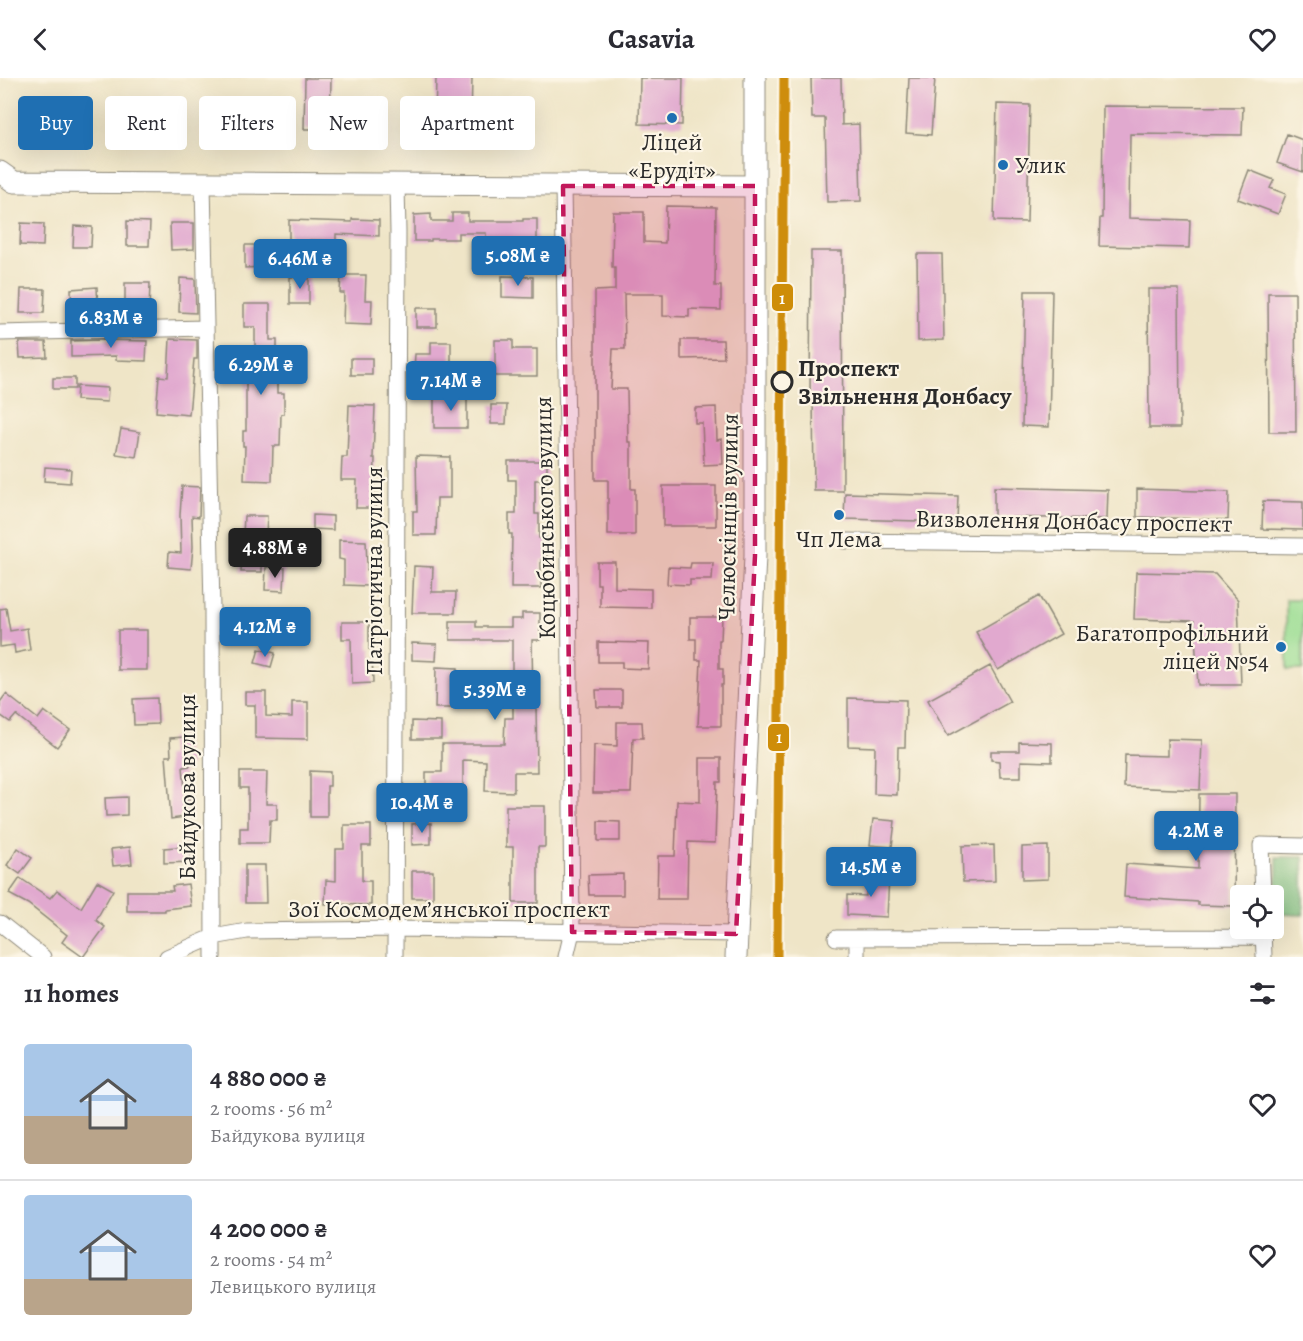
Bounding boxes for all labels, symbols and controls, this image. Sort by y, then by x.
text: Casavia [608,21,695,57]
icon: back [24,23,57,56]
icon: heart [1246,23,1279,56]
chip: Buy [18,96,93,150]
chip: Rent [105,96,187,150]
chip: Filters [199,96,296,150]
chip: New [308,96,388,150]
chip: Apartment [400,96,535,150]
marker: Ліцей «Ерудіт» [665,111,679,125]
place label: Ліцей «Ерудіт» [629,126,716,186]
place label: Улик [1015,149,1066,181]
marker: Улик [996,158,1010,172]
pin: 5.08M ₴ [463,236,573,287]
pin: 6.46M ₴ [245,239,355,290]
text: 5.08M ₴ [486,242,550,269]
text: 6.46M ₴ [268,245,332,272]
line badge: 1 [771,283,794,312]
text: 1 [779,288,785,310]
pin: 6.83M ₴ [56,298,166,349]
text: 6.83M ₴ [79,304,143,331]
pin: 6.29M ₴ [206,345,316,396]
text: 6.29M ₴ [229,351,293,378]
place label: Проспект Звільнення Донбасу [798,352,1012,412]
pin: 7.14M ₴ [396,361,506,412]
text: 7.14M ₴ [420,367,482,394]
marker: Проспект Звільнення Донбасу [771,371,793,393]
street label: Коцюбинського вулиця [527,396,563,640]
street label: Челюскінців вулиця [710,413,746,621]
street label: Патріотична вулиця [358,466,390,676]
street label: Визволення Донбасу проспект [915,502,1233,540]
marker: Чп Лема [832,508,846,522]
place label: Чп Лема [796,523,882,555]
pin: 4.88M ₴ [220,528,330,579]
text: 4.88M ₴ [242,534,308,561]
pin: 4.12M ₴ [210,607,320,658]
text: 4.12M ₴ [234,613,296,640]
place label: Багатопрофільний ліцей №54 [1075,617,1269,677]
marker: Багатопрофільний ліцей №54 [1274,640,1288,654]
pin: 5.39M ₴ [440,670,550,721]
text: 5.39M ₴ [464,676,526,703]
street label: Байдукова вулиця [171,694,203,880]
line badge: 1 [767,723,790,752]
text: 1 [776,727,782,749]
pin: 10.4M ₴ [367,783,477,834]
text: 10.4M ₴ [390,789,454,816]
pin: 4.2M ₴ [1147,811,1245,862]
text: 4.2M ₴ [1168,817,1224,844]
pin: 14.5M ₴ [816,847,926,898]
text: 14.5M ₴ [840,853,902,880]
map controls [1230,885,1284,939]
button: locate [1230,885,1284,939]
street label: Зої Космодем’янської проспект [288,893,610,925]
text: 11 homes [24,976,119,1011]
icon: filters [1246,977,1279,1010]
text: 4 880 000 ₴ [210,1060,327,1095]
icon: home [72,1068,144,1140]
icon: heart [1246,1088,1279,1121]
text: 2 rooms · 56 m² [210,1095,332,1122]
text: Байдукова вулиця [210,1122,366,1149]
text: 4 200 000 ₴ [210,1211,328,1246]
icon: home [72,1219,144,1291]
icon: heart [1246,1239,1279,1272]
text: 2 rooms · 54 m² [210,1246,332,1273]
text: Левицького вулиця [210,1273,376,1300]

